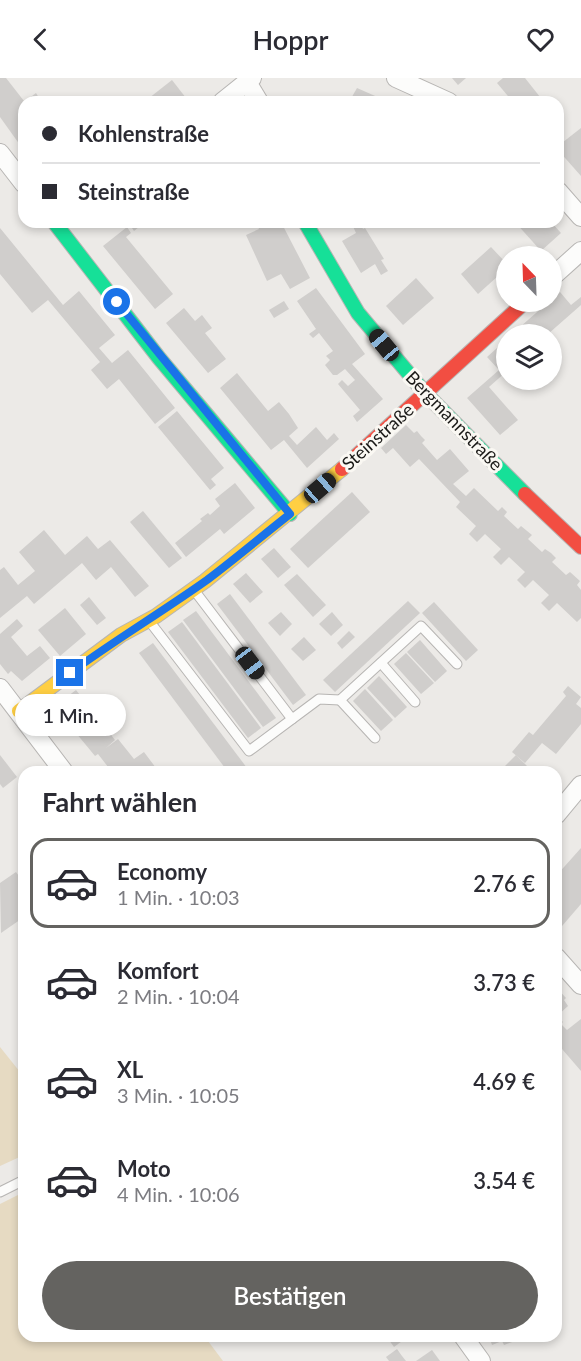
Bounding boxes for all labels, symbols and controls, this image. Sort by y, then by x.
icon: back [24,23,57,56]
text: Hoppr [252,23,329,56]
icon: heart [524,23,557,56]
text: Kohlenstraße [78,120,209,147]
text: Steinstraße [78,178,190,205]
north arrow [496,246,562,312]
map controls [496,246,562,390]
route start [103,288,130,315]
button: layers [496,324,562,390]
car [366,325,402,365]
street label: Bergmannstraße [402,366,508,475]
street label: Steinstraße [337,398,418,474]
car [301,469,339,507]
car [232,643,268,683]
route end [56,659,83,686]
callout: 1 Min. [14,694,125,736]
text: 1 Min. [42,703,99,727]
text: Fahrt wählen [42,785,197,818]
icon: car [45,856,99,910]
text: Economy [117,858,207,885]
text: 2.76 € [473,870,535,897]
text: 1 Min. · 10:03 [117,885,240,909]
icon: car [45,955,99,1009]
text: Komfort [117,957,199,984]
text: 3.73 € [473,969,535,996]
text: 2 Min. · 10:04 [117,984,240,1008]
icon: car [45,1054,99,1108]
text: XL [117,1056,143,1083]
text: 4.69 € [473,1068,535,1095]
text: 3 Min. · 10:05 [117,1083,240,1107]
icon: car [45,1153,99,1207]
text: Moto [117,1155,171,1182]
text: 3.54 € [473,1167,535,1194]
text: 4 Min. · 10:06 [117,1182,240,1206]
button: Bestätigen [42,1261,538,1330]

